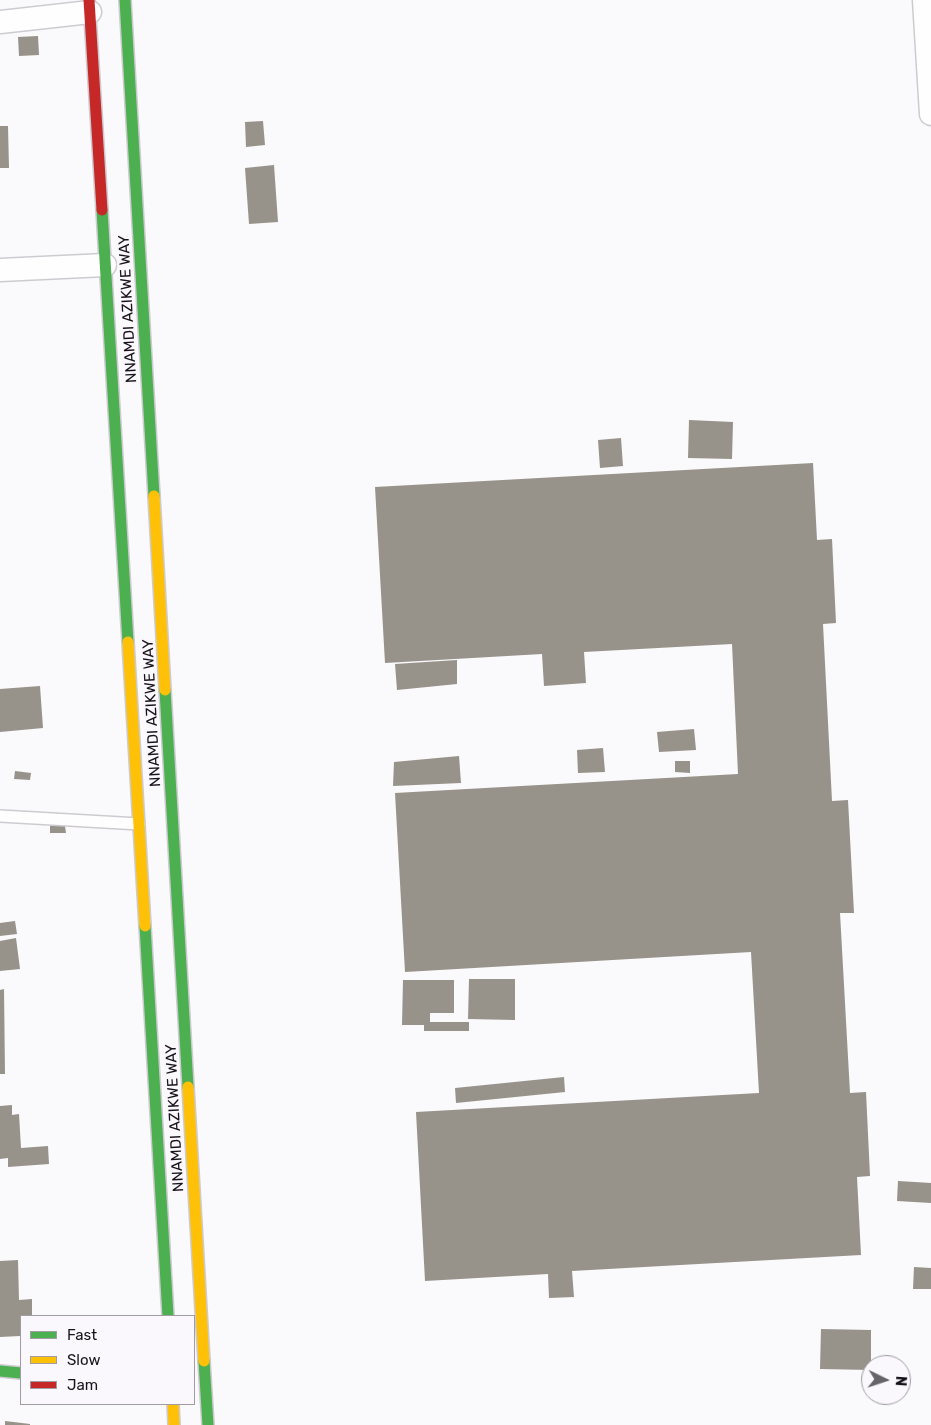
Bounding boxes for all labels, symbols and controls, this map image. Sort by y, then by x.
street label: NNAMDI AZIKWE WAY [115,235,141,383]
street label: NNAMDI AZIKWE WAY [139,639,165,787]
street label: NNAMDI AZIKWE WAY [162,1044,188,1192]
legend [20,1315,195,1405]
text: Fast [67,1326,97,1344]
text: Slow [67,1351,100,1369]
north arrow [861,1355,911,1405]
text: N [892,1375,909,1387]
text: Jam [67,1376,98,1394]

